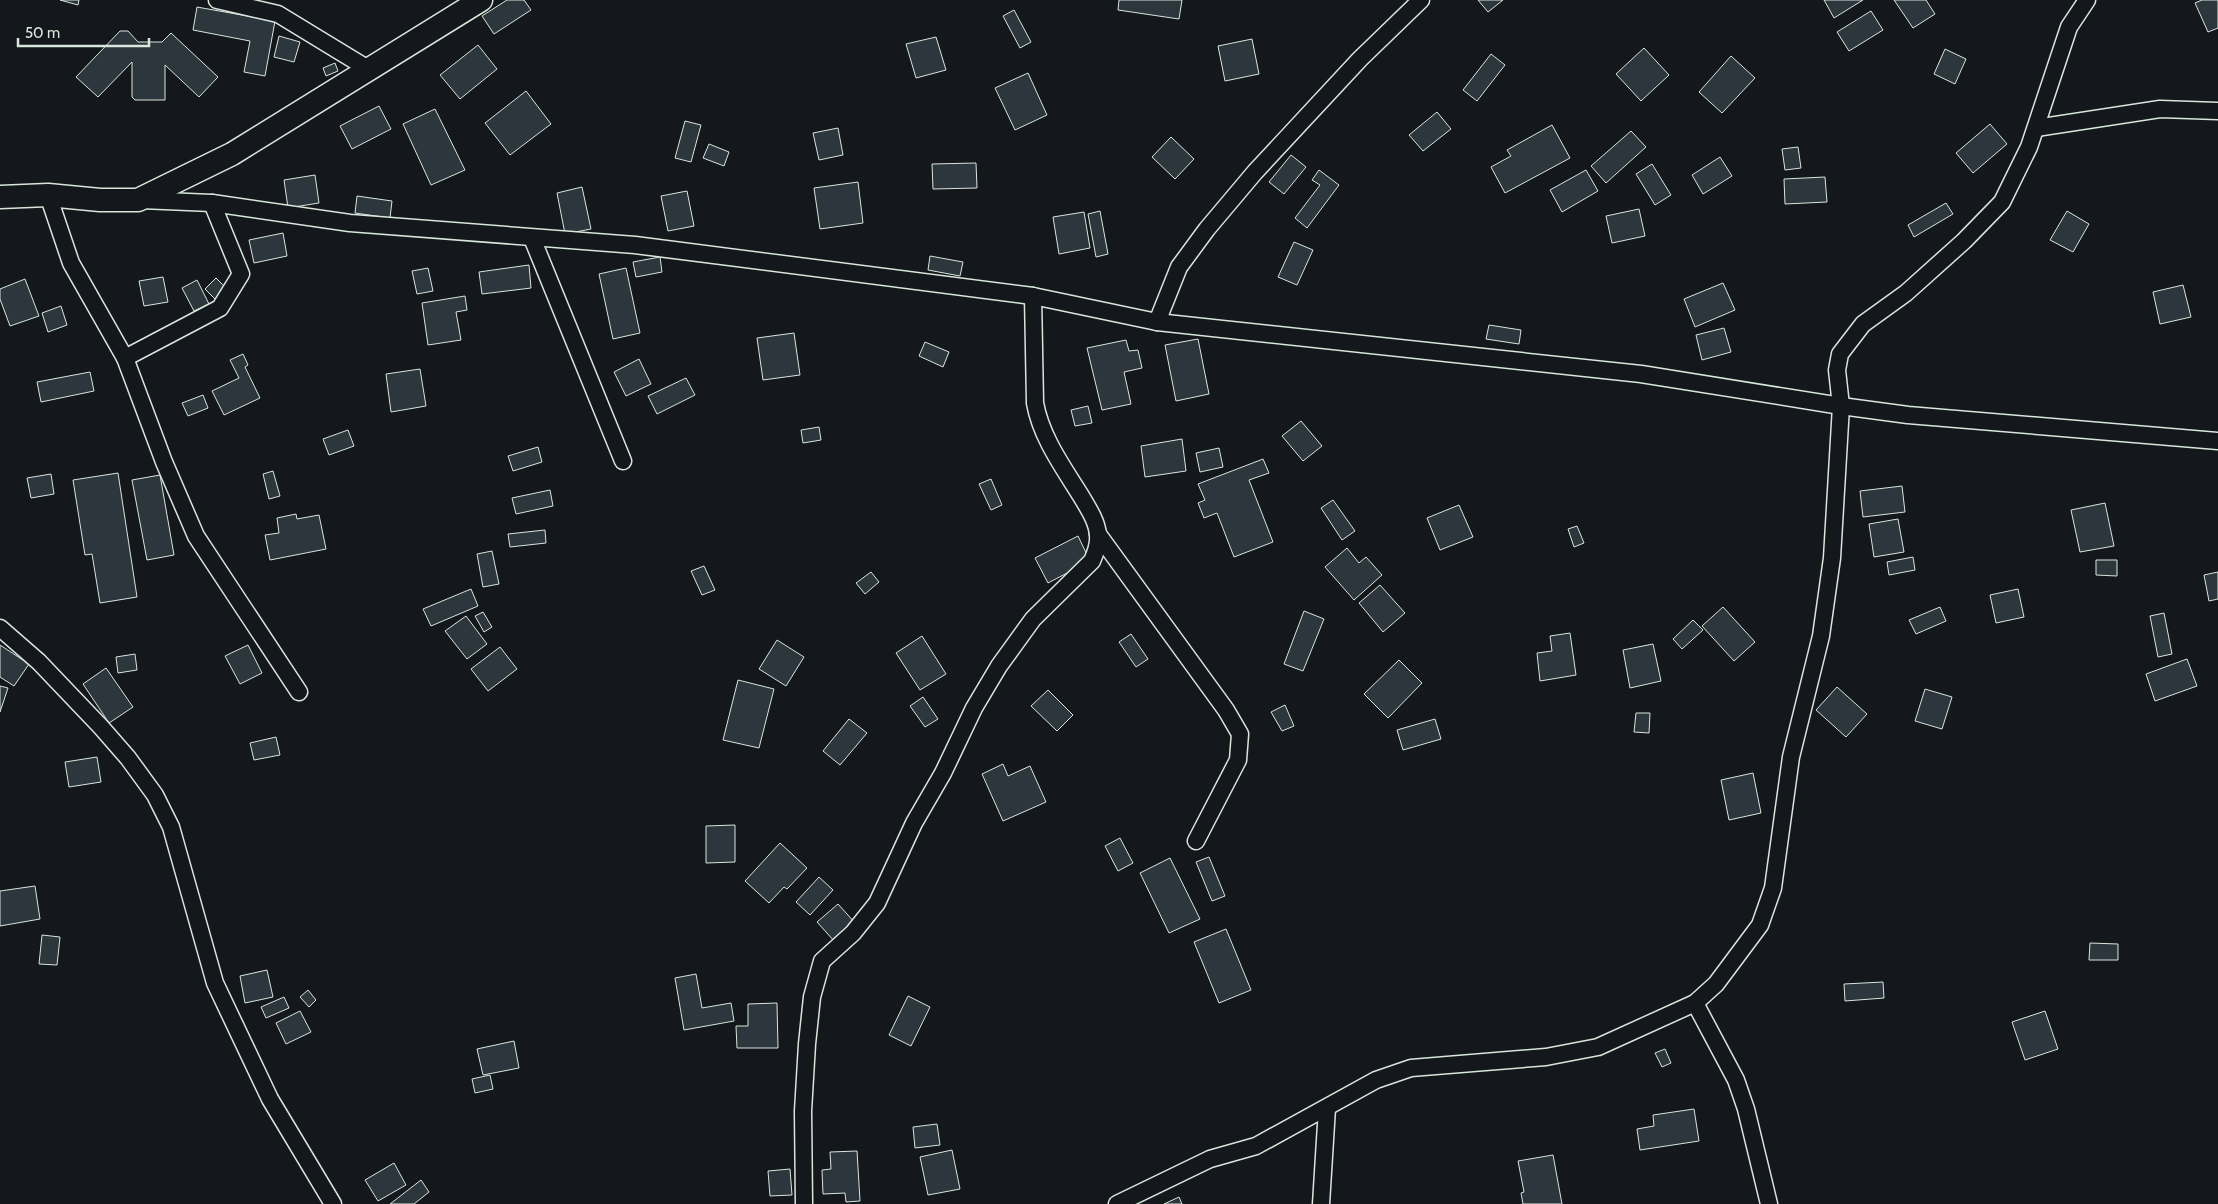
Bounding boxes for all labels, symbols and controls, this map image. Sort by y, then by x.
scale bar [18,15,149,47]
text: 50 m [25,24,60,42]

